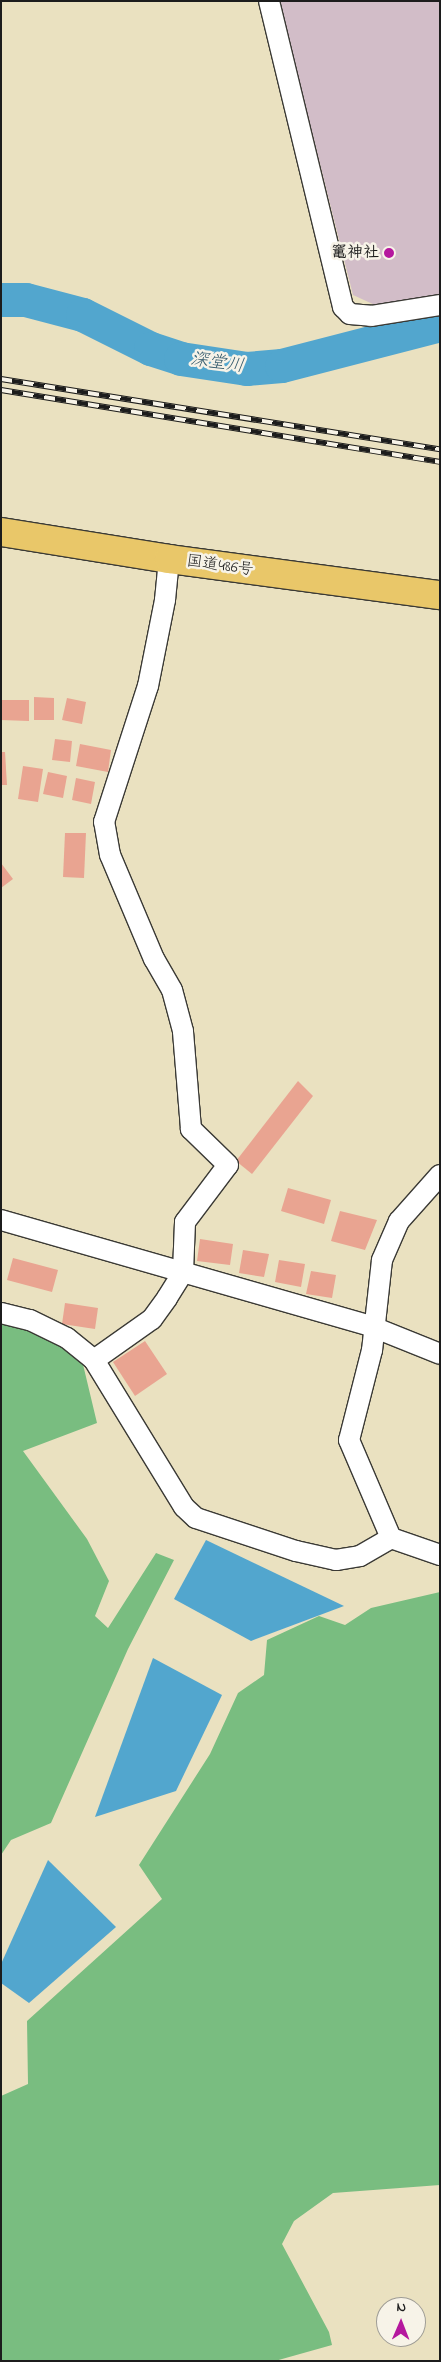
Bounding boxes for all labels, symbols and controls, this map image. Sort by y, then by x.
place label: 竃神社 [331,243,379,263]
marker: 竃神社 [383,247,395,259]
water label: 深堂川 [189,350,245,378]
street label: 国道486号 [185,552,255,580]
north arrow [376,2297,426,2347]
text: N [396,2297,406,2318]

